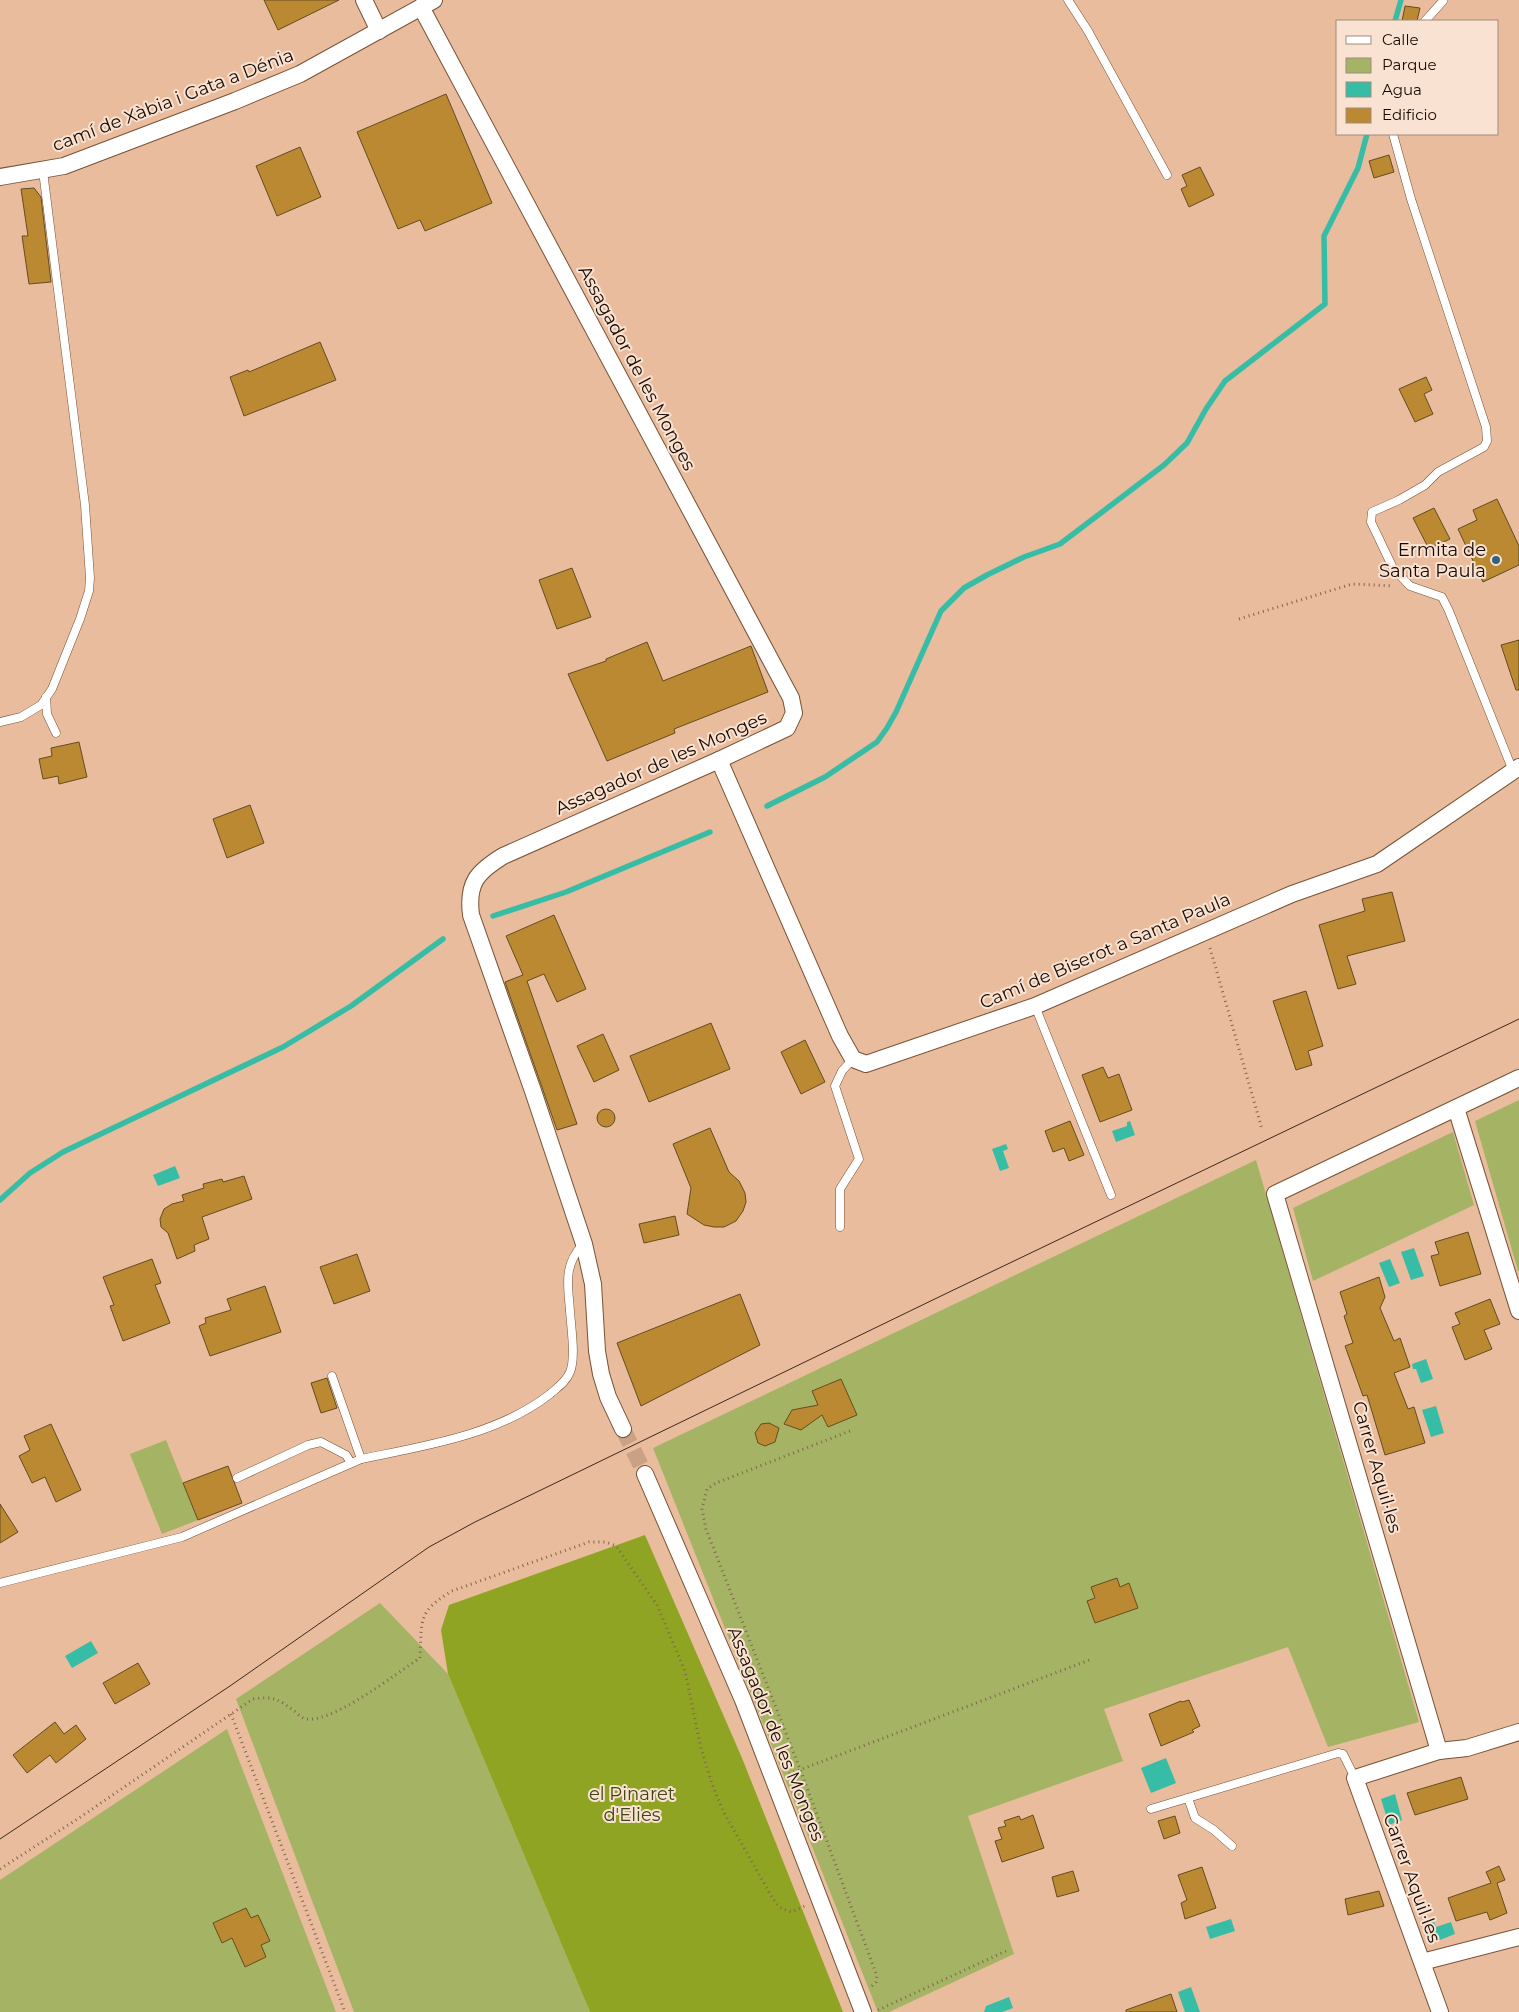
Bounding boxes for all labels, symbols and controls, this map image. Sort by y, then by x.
legend [1336,20,1499,135]
text: Calle [1382,30,1419,49]
street label: camí de Xàbia i Gata a Dénia [49,44,297,156]
text: Parque [1382,55,1437,74]
text: Agua [1382,80,1422,99]
text: Edificio [1382,105,1437,124]
street label: Assagador de les Monges [574,262,701,474]
place label: Ermita de Santa Paula [1379,539,1486,582]
marker: Ermita de Santa Paula [1490,554,1502,566]
street label: Assagador de les Monges [552,706,770,820]
street label: Camí de Biserot a Santa Paula [976,888,1234,1014]
street label: Carrer Aquil·les [1348,1399,1406,1536]
street label: Assagador de les Monges [723,1624,829,1844]
park label: el Pinaret d'Elies [589,1783,675,1826]
street label: Carrer Aquil·les [1378,1810,1446,1946]

